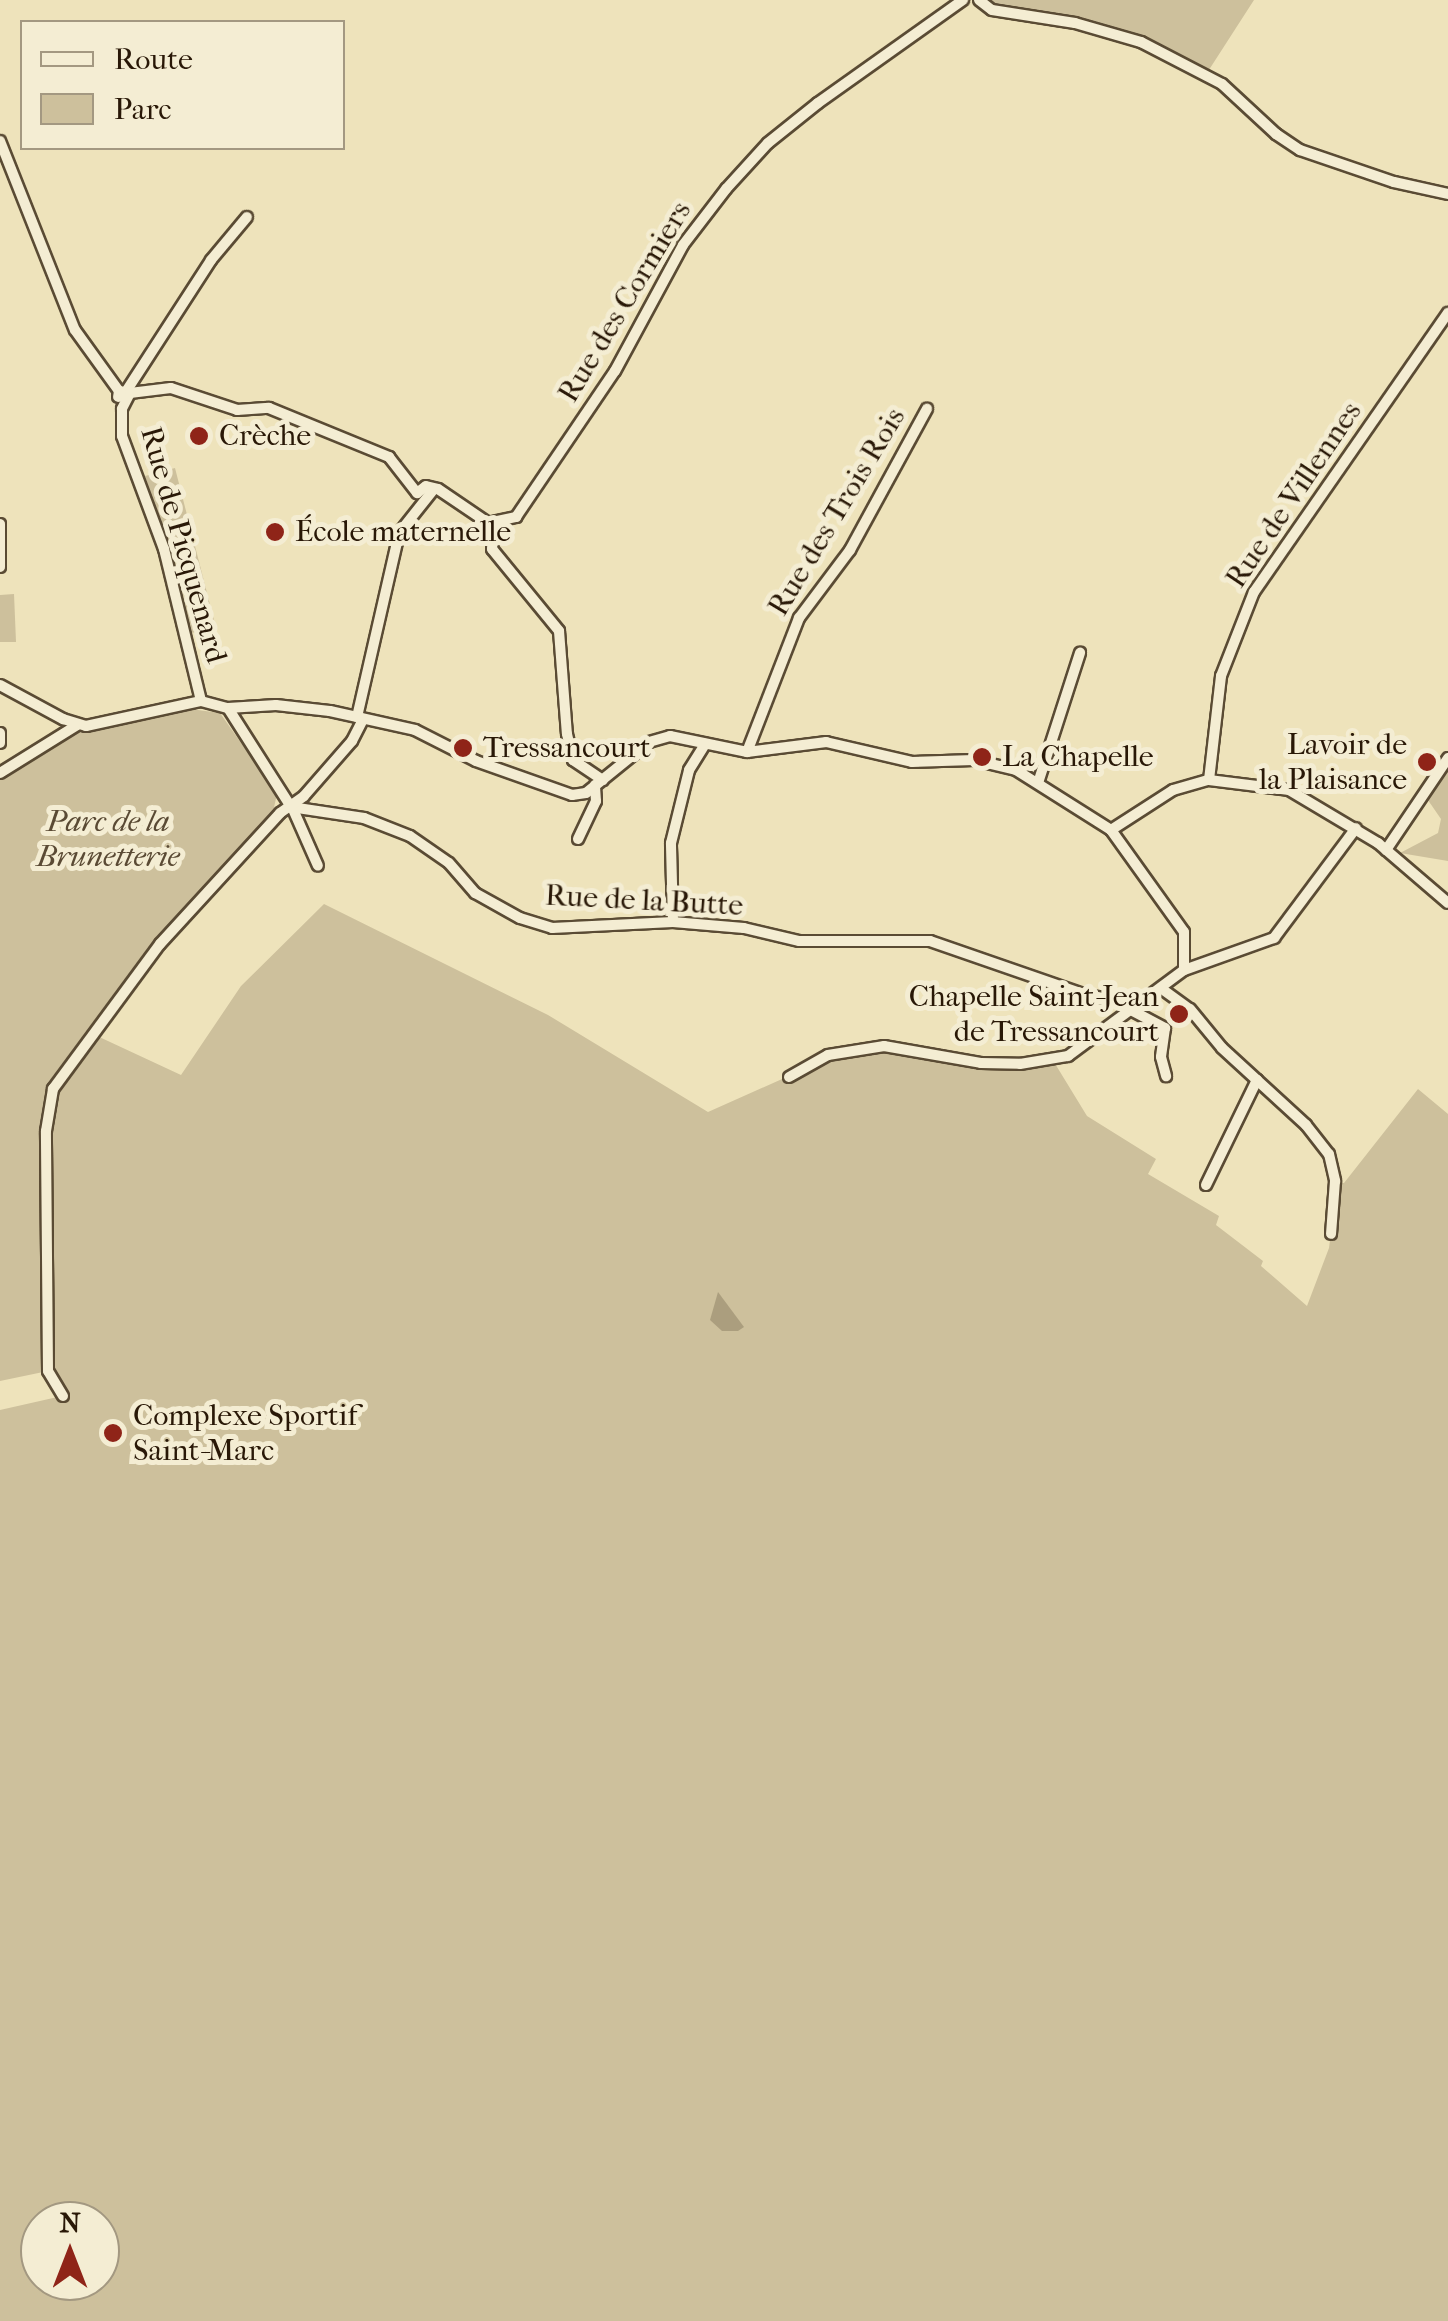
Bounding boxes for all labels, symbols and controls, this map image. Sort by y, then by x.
legend [20,20,345,150]
text: Route [114,42,193,77]
text: Parc [114,92,172,127]
street label: Rue des Cormiers [551,195,699,409]
street label: Rue de Villennes [1218,395,1370,595]
street label: Rue des Trois Rois [761,401,913,623]
place label: Crèche [219,418,311,454]
street label: Rue de Picquenard [132,423,234,667]
marker: Crèche [188,425,210,447]
place label: École maternelle [295,514,511,550]
marker: École maternelle [264,521,286,543]
place label: Lavoir de la Plaisance [1259,727,1407,798]
place label: Tressancourt [483,730,651,766]
marker: Tressancourt [452,737,474,759]
place label: La Chapelle [1002,739,1154,775]
marker: La Chapelle [971,746,993,768]
marker: Lavoir de la Plaisance [1416,751,1438,773]
park label: Parc de la Brunetterie [36,804,180,874]
street label: Rue de la Butte [544,878,744,924]
place label: Chapelle Saint-Jean de Tressancourt [909,979,1159,1050]
marker: Chapelle Saint-Jean de Tressancourt [1168,1003,1190,1025]
place label: Complexe Sportif Saint-Marc [133,1398,357,1468]
marker: Complexe Sportif Saint-Marc [102,1422,124,1444]
north arrow [20,2201,120,2301]
text: N [59,2206,81,2239]

